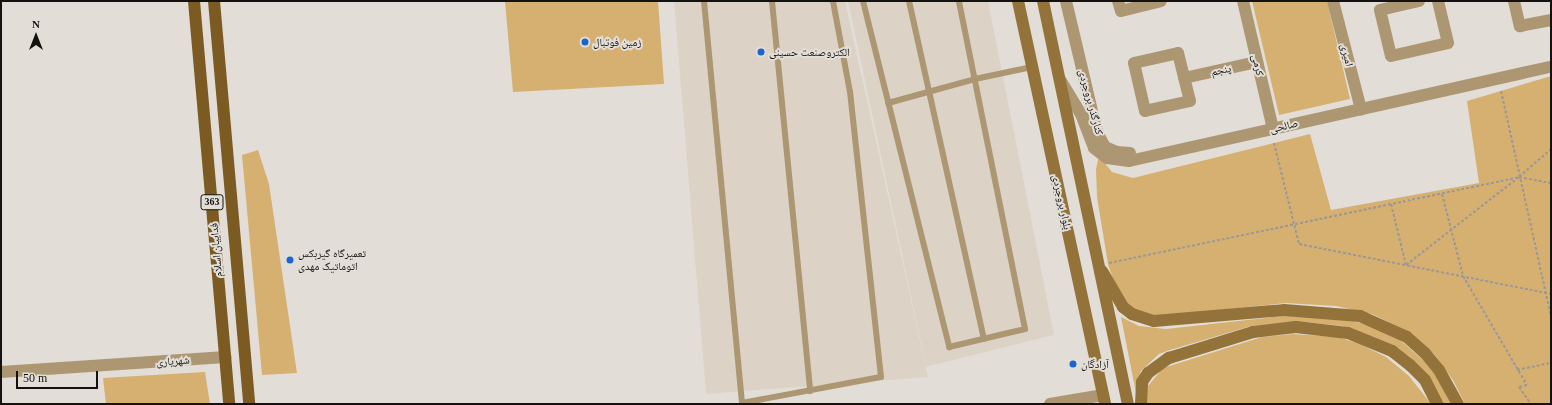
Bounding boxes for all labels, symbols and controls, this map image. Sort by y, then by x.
north arrow [16,16,56,56]
text: N [32,18,40,30]
place label: زمین فوتبال [593,35,641,49]
marker: زمین فوتبال [580,37,590,47]
street label: امیری [1338,42,1356,68]
place label: الکتروصنعت حسینی [769,45,850,59]
marker: الکتروصنعت حسینی [756,47,766,57]
street label: کرمی [1249,53,1267,77]
street label: پنجم [1210,61,1232,79]
street label: کنارگذر بروجردی [1076,68,1106,136]
street label: صالحی [1269,116,1299,136]
street label: بلوار بروجردی [1050,173,1074,231]
road number: 363 [200,194,224,210]
street label: فداییان اسلام [207,222,225,278]
place label: تعمیرگاه گیربکس اتوماتیک مهدی [298,247,366,273]
marker: تعمیرگاه گیربکس اتوماتیک مهدی [285,255,295,265]
street label: شهریاری [156,353,190,369]
place label: آزادگان [1081,357,1109,371]
marker: آزادگان [1068,359,1078,369]
scale bar [18,363,100,389]
text: 50 m [23,371,47,385]

